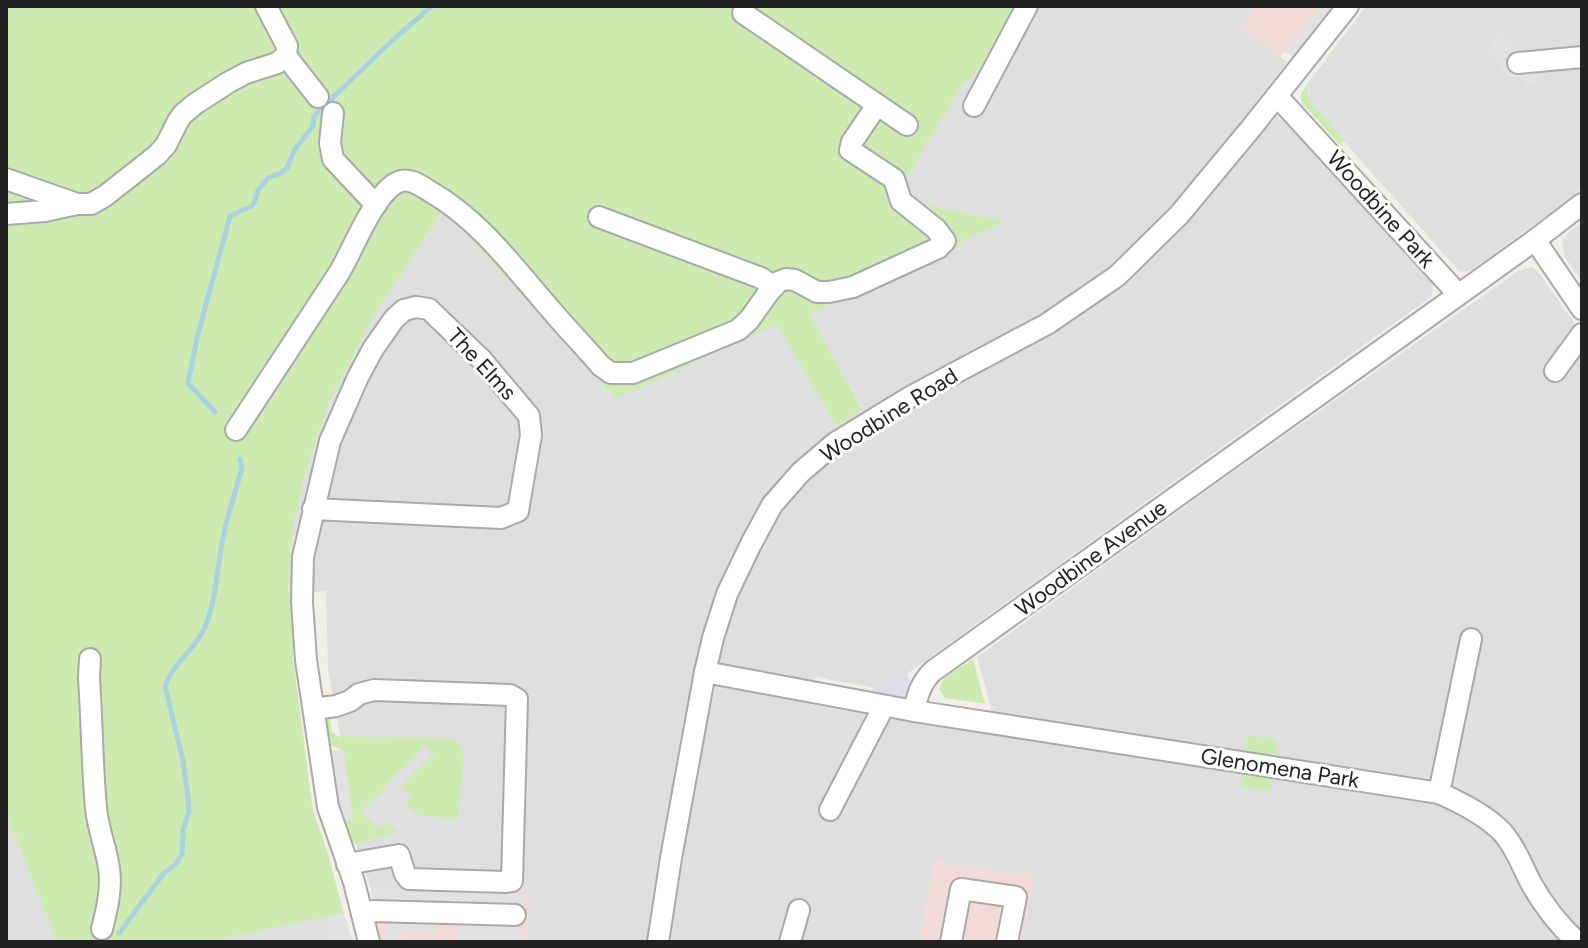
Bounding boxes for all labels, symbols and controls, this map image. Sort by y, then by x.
street label: Woodbine Park [1321,145,1441,273]
street label: The Elms [442,322,522,406]
street label: Woodbine Road [815,362,963,468]
street label: Woodbine Avenue [1010,494,1172,622]
street label: Glenomena Park [1199,742,1362,794]

